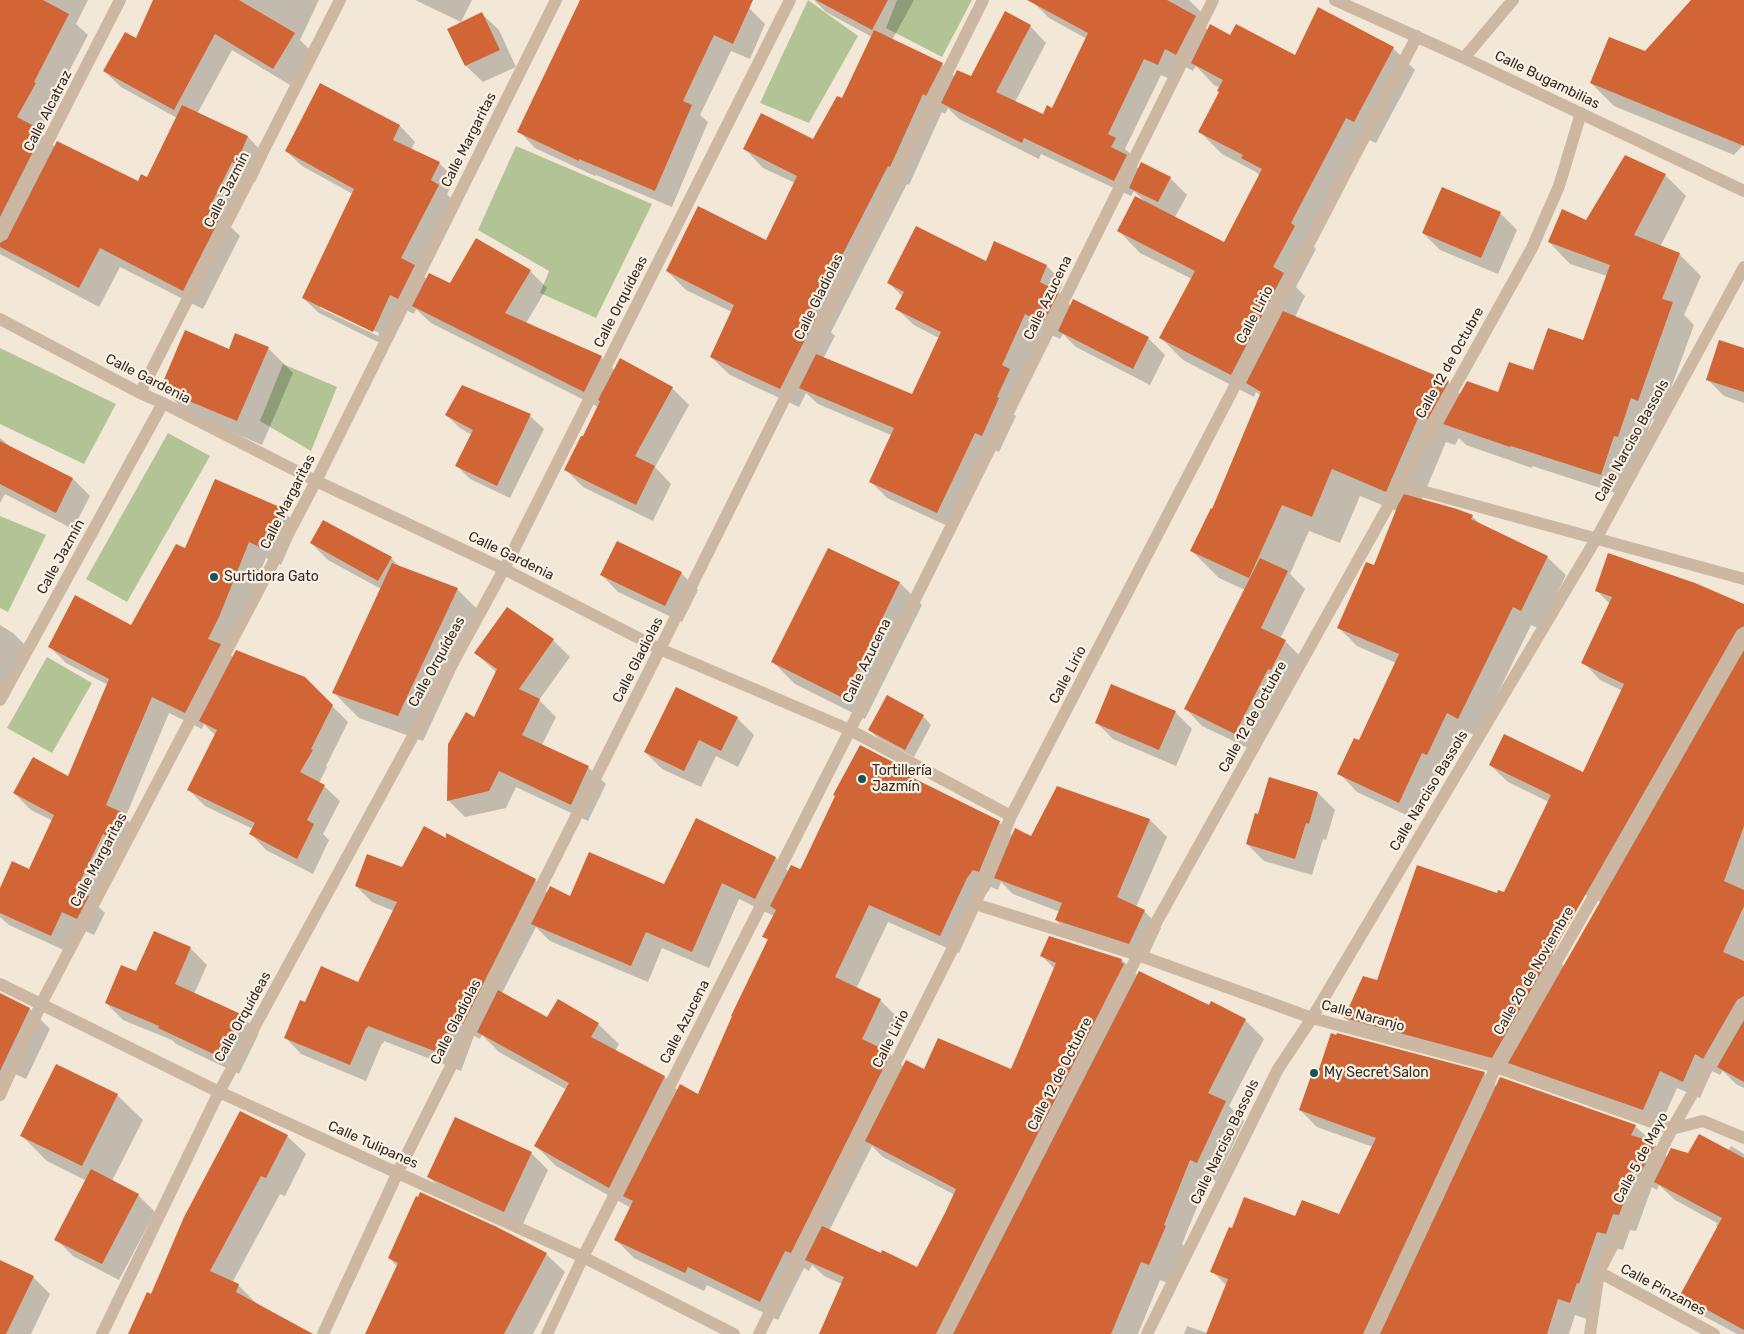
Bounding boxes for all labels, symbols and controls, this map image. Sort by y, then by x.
street label: Calle Bugambilias [1492,47,1602,113]
street label: Calle Alcatraz [20,68,76,154]
street label: Calle Margaritas [438,90,500,190]
street label: Calle Jazmín [201,149,253,231]
street label: Calle Gladiolas [791,251,847,343]
street label: Calle Orquídeas [591,253,651,351]
street label: Calle Azucena [1020,253,1076,343]
street label: Calle Lirio [1233,283,1277,347]
street label: Calle 12 de Octubre [1412,304,1488,422]
street label: Calle Gardenia [103,350,193,408]
street label: Calle Narciso Bassols [1591,377,1673,505]
street label: Calle Margaritas [257,452,319,552]
street label: Calle Jazmín [34,517,88,597]
street label: Calle Gardenia [465,528,557,584]
place label: Surtidora Gato [224,569,319,585]
marker: Surtidora Gato [208,571,220,583]
street label: Calle Orquídeas [405,614,469,710]
street label: Calle Gladiolas [609,614,667,706]
street label: Calle Azucena [839,616,895,706]
street label: Calle Lirio [1046,643,1090,707]
street label: Calle 12 de Octubre [1215,658,1291,776]
street label: Calle Narciso Bassols [1386,728,1472,854]
place label: Tortillería Jazmín [872,763,932,796]
marker: Tortillería Jazmín [856,773,868,785]
street label: Calle Margaritas [67,810,131,910]
street label: Calle 20 de Noviembre [1490,904,1578,1038]
street label: Calle Orquídeas [211,969,275,1065]
street label: Calle Gladiolas [427,976,485,1068]
street label: Calle Azucena [657,977,713,1067]
street label: Calle Naranjo [1319,997,1407,1035]
street label: Calle Lirio [869,1007,913,1071]
street label: Calle 12 de Octubre [1024,1015,1096,1133]
place label: My Secret Salon [1324,1065,1429,1081]
marker: My Secret Salon [1308,1067,1320,1079]
street label: Calle Narciso Bassols [1187,1077,1263,1207]
street label: Calle 5 de Mayo [1610,1110,1672,1206]
street label: Calle Tulipanes [325,1118,421,1172]
street label: Calle Pinzanes [1617,1260,1709,1320]

